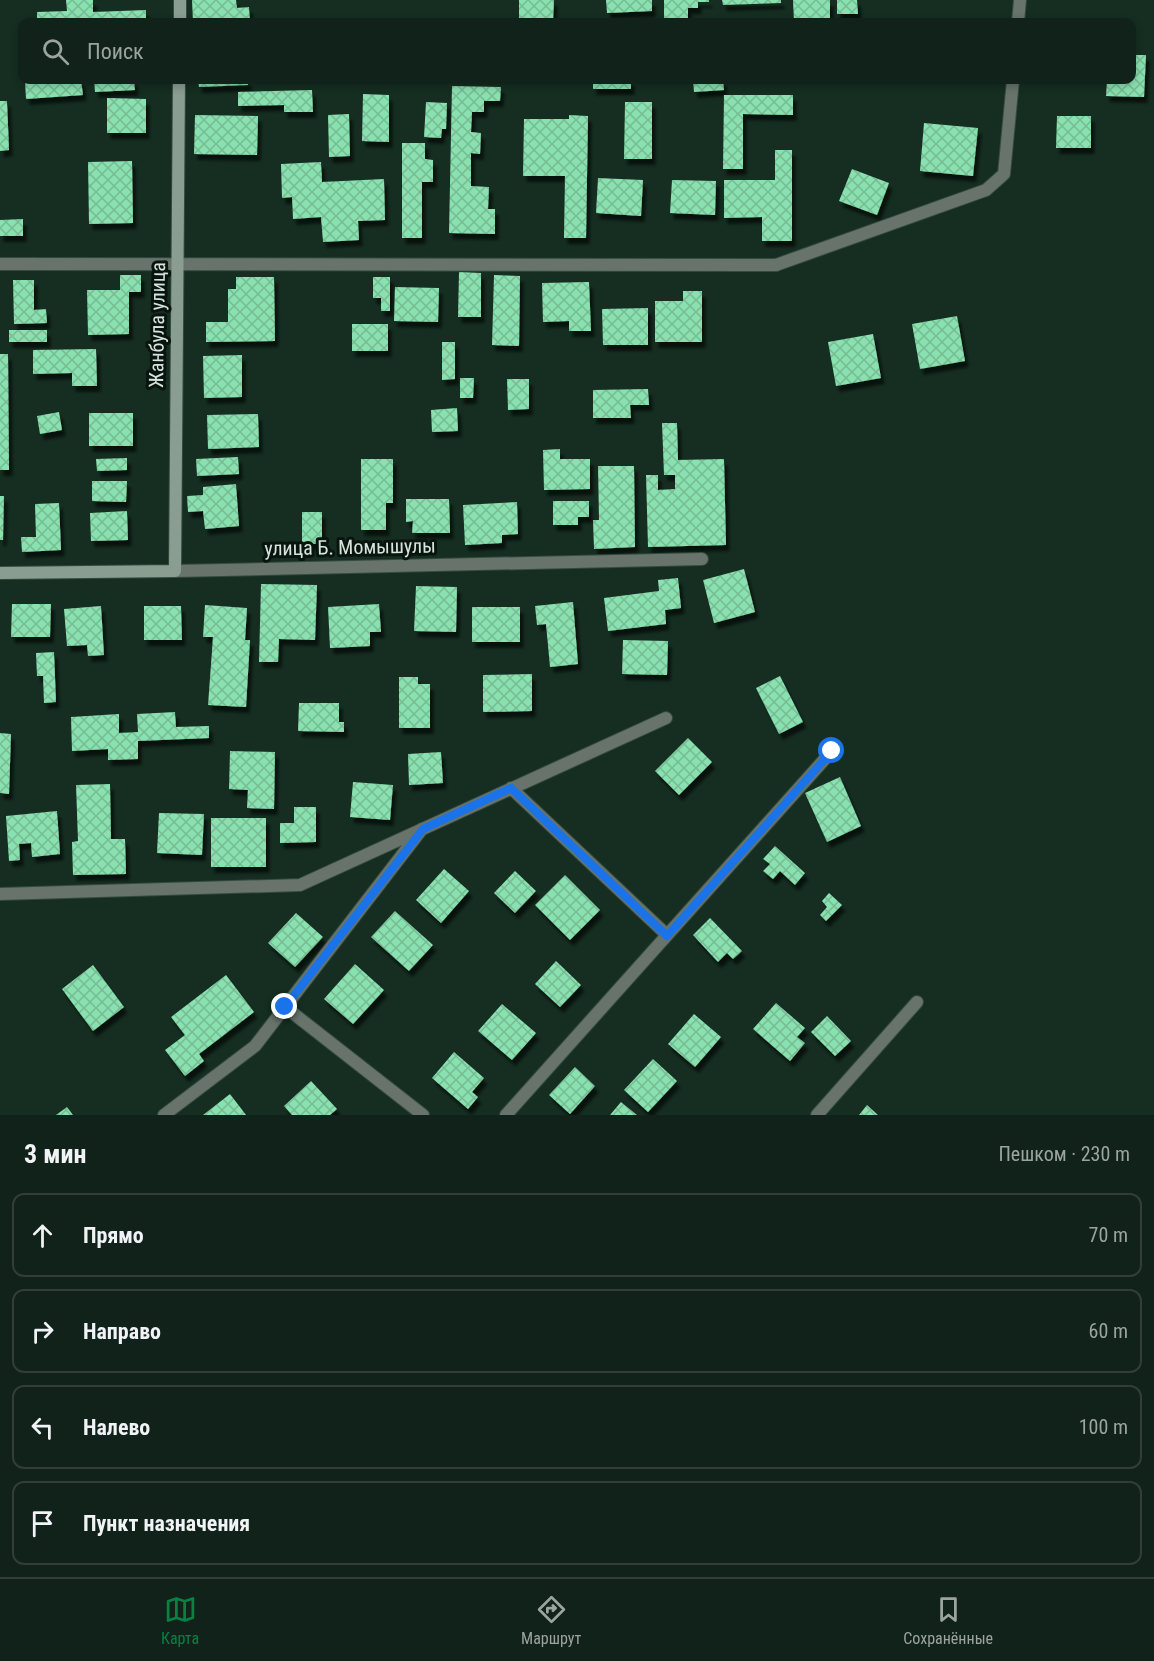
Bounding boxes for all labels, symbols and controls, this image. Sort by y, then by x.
search box [18,18,1136,84]
icon: search [39,35,72,68]
text: Поиск [87,39,144,64]
street label: Жанбула улица [144,262,170,388]
street label: улица Б. Момышулы [264,534,436,560]
route start [818,737,844,763]
route end [271,993,297,1019]
text: 3 мин [24,1139,86,1169]
text: Пешком · 230 m [998,1142,1130,1166]
icon: ahead [26,1219,59,1252]
text: Прямо [83,1223,144,1248]
text: 70 m [1089,1223,1128,1247]
icon: right [26,1315,59,1348]
text: Направо [83,1319,161,1344]
text: 60 m [1089,1319,1128,1343]
icon: left [26,1411,59,1444]
text: Налево [83,1415,150,1440]
text: 100 m [1079,1415,1128,1439]
icon: arrive [26,1507,59,1540]
text: Пункт назначения [83,1511,250,1536]
tab: Карта [161,1593,199,1648]
tab: Маршрут [521,1593,581,1648]
tab: Сохранённые [903,1593,993,1648]

